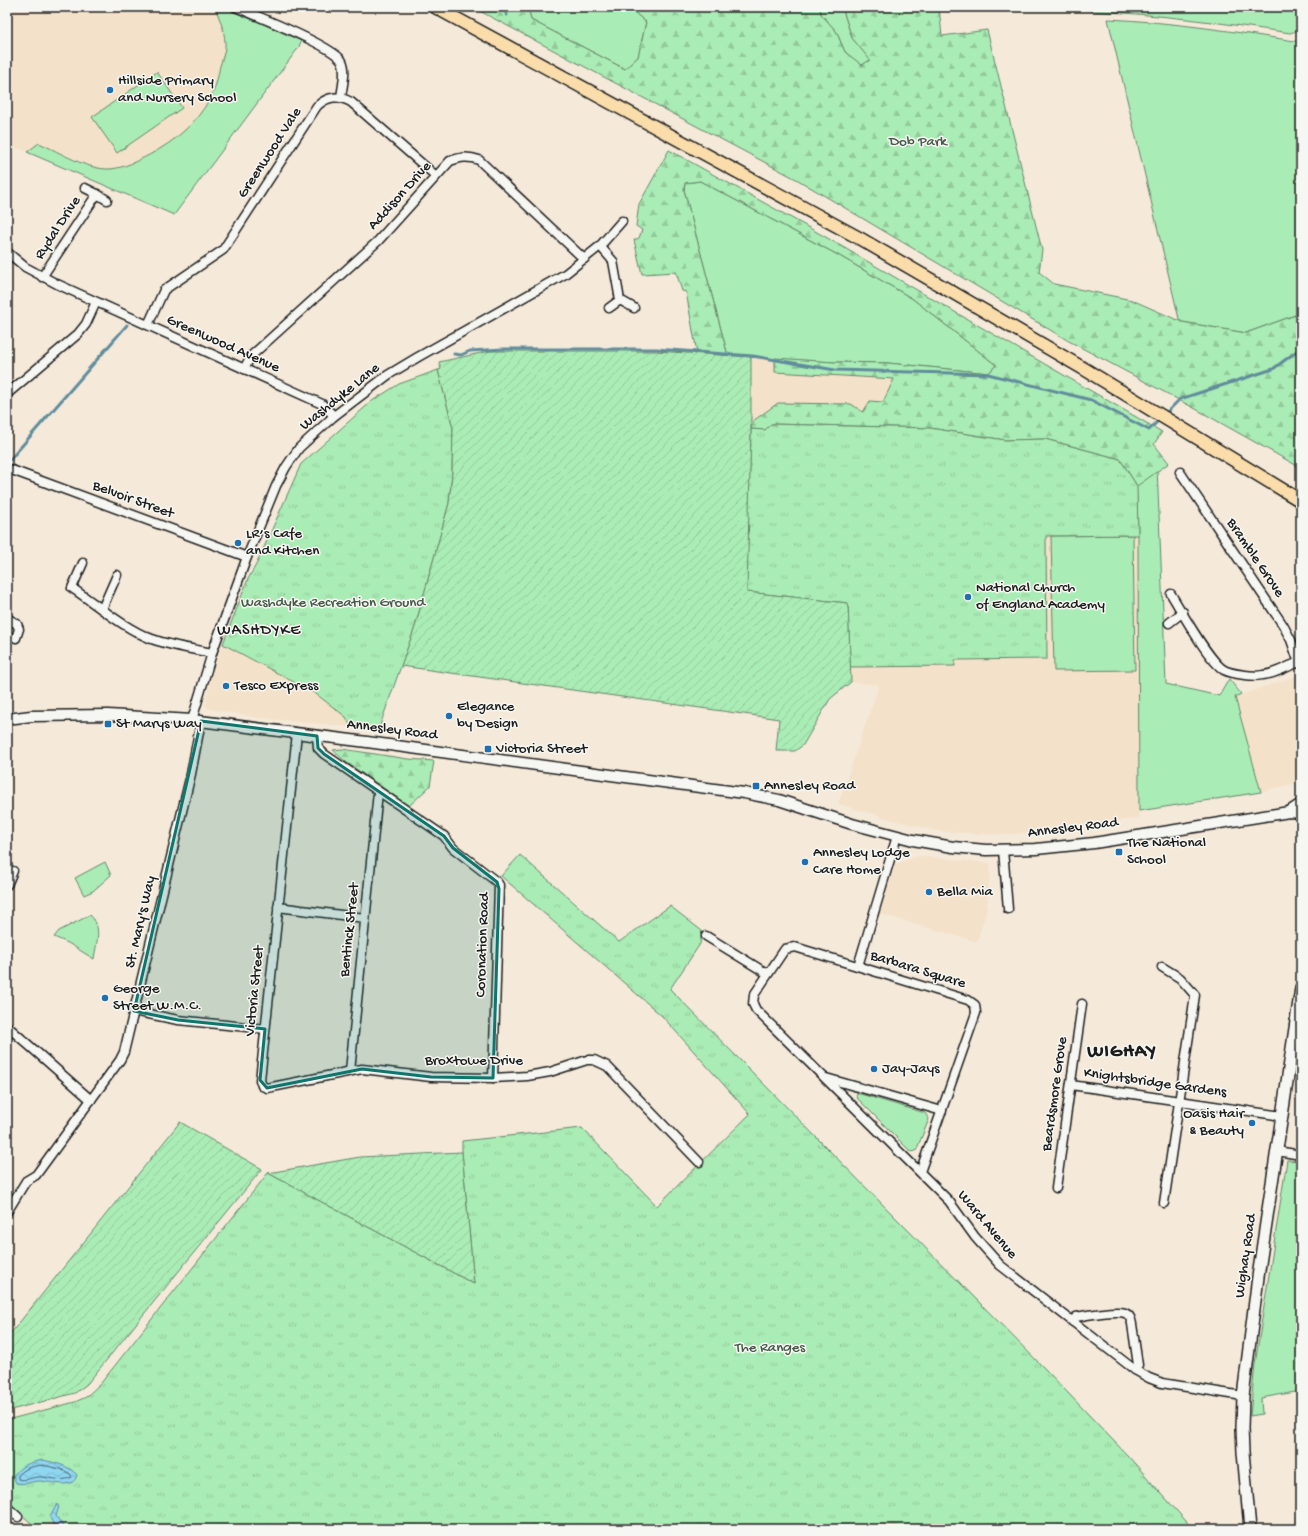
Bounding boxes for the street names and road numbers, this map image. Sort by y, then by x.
street label: Greenwood Vale [234,104,306,202]
street label: Addison Drive [364,158,436,234]
street label: Rydal Drive [31,193,85,263]
street label: Greenwood Avenue [164,311,283,377]
street label: Washdyke Lane [296,359,384,435]
street label: Belvoir Street [89,477,178,524]
street label: Bramble Grove [1221,514,1288,601]
street label: Annesley Road [346,716,440,745]
street label: Annesley Road [1027,813,1121,842]
street label: St. Mary's Way [122,874,160,970]
street label: Bentinck Street [336,880,364,979]
street label: Coronation Road [472,891,494,998]
street label: Victoria Street [241,943,269,1038]
street label: Barbara Square [867,947,968,993]
street label: Beardsmore Grove [1038,1035,1072,1153]
street label: Broxtowe Drive [424,1052,523,1070]
street label: Knightsbridge Gardens [1082,1064,1228,1102]
street label: Ward Avenue [953,1187,1021,1263]
street label: Wighay Road [1231,1212,1261,1299]

